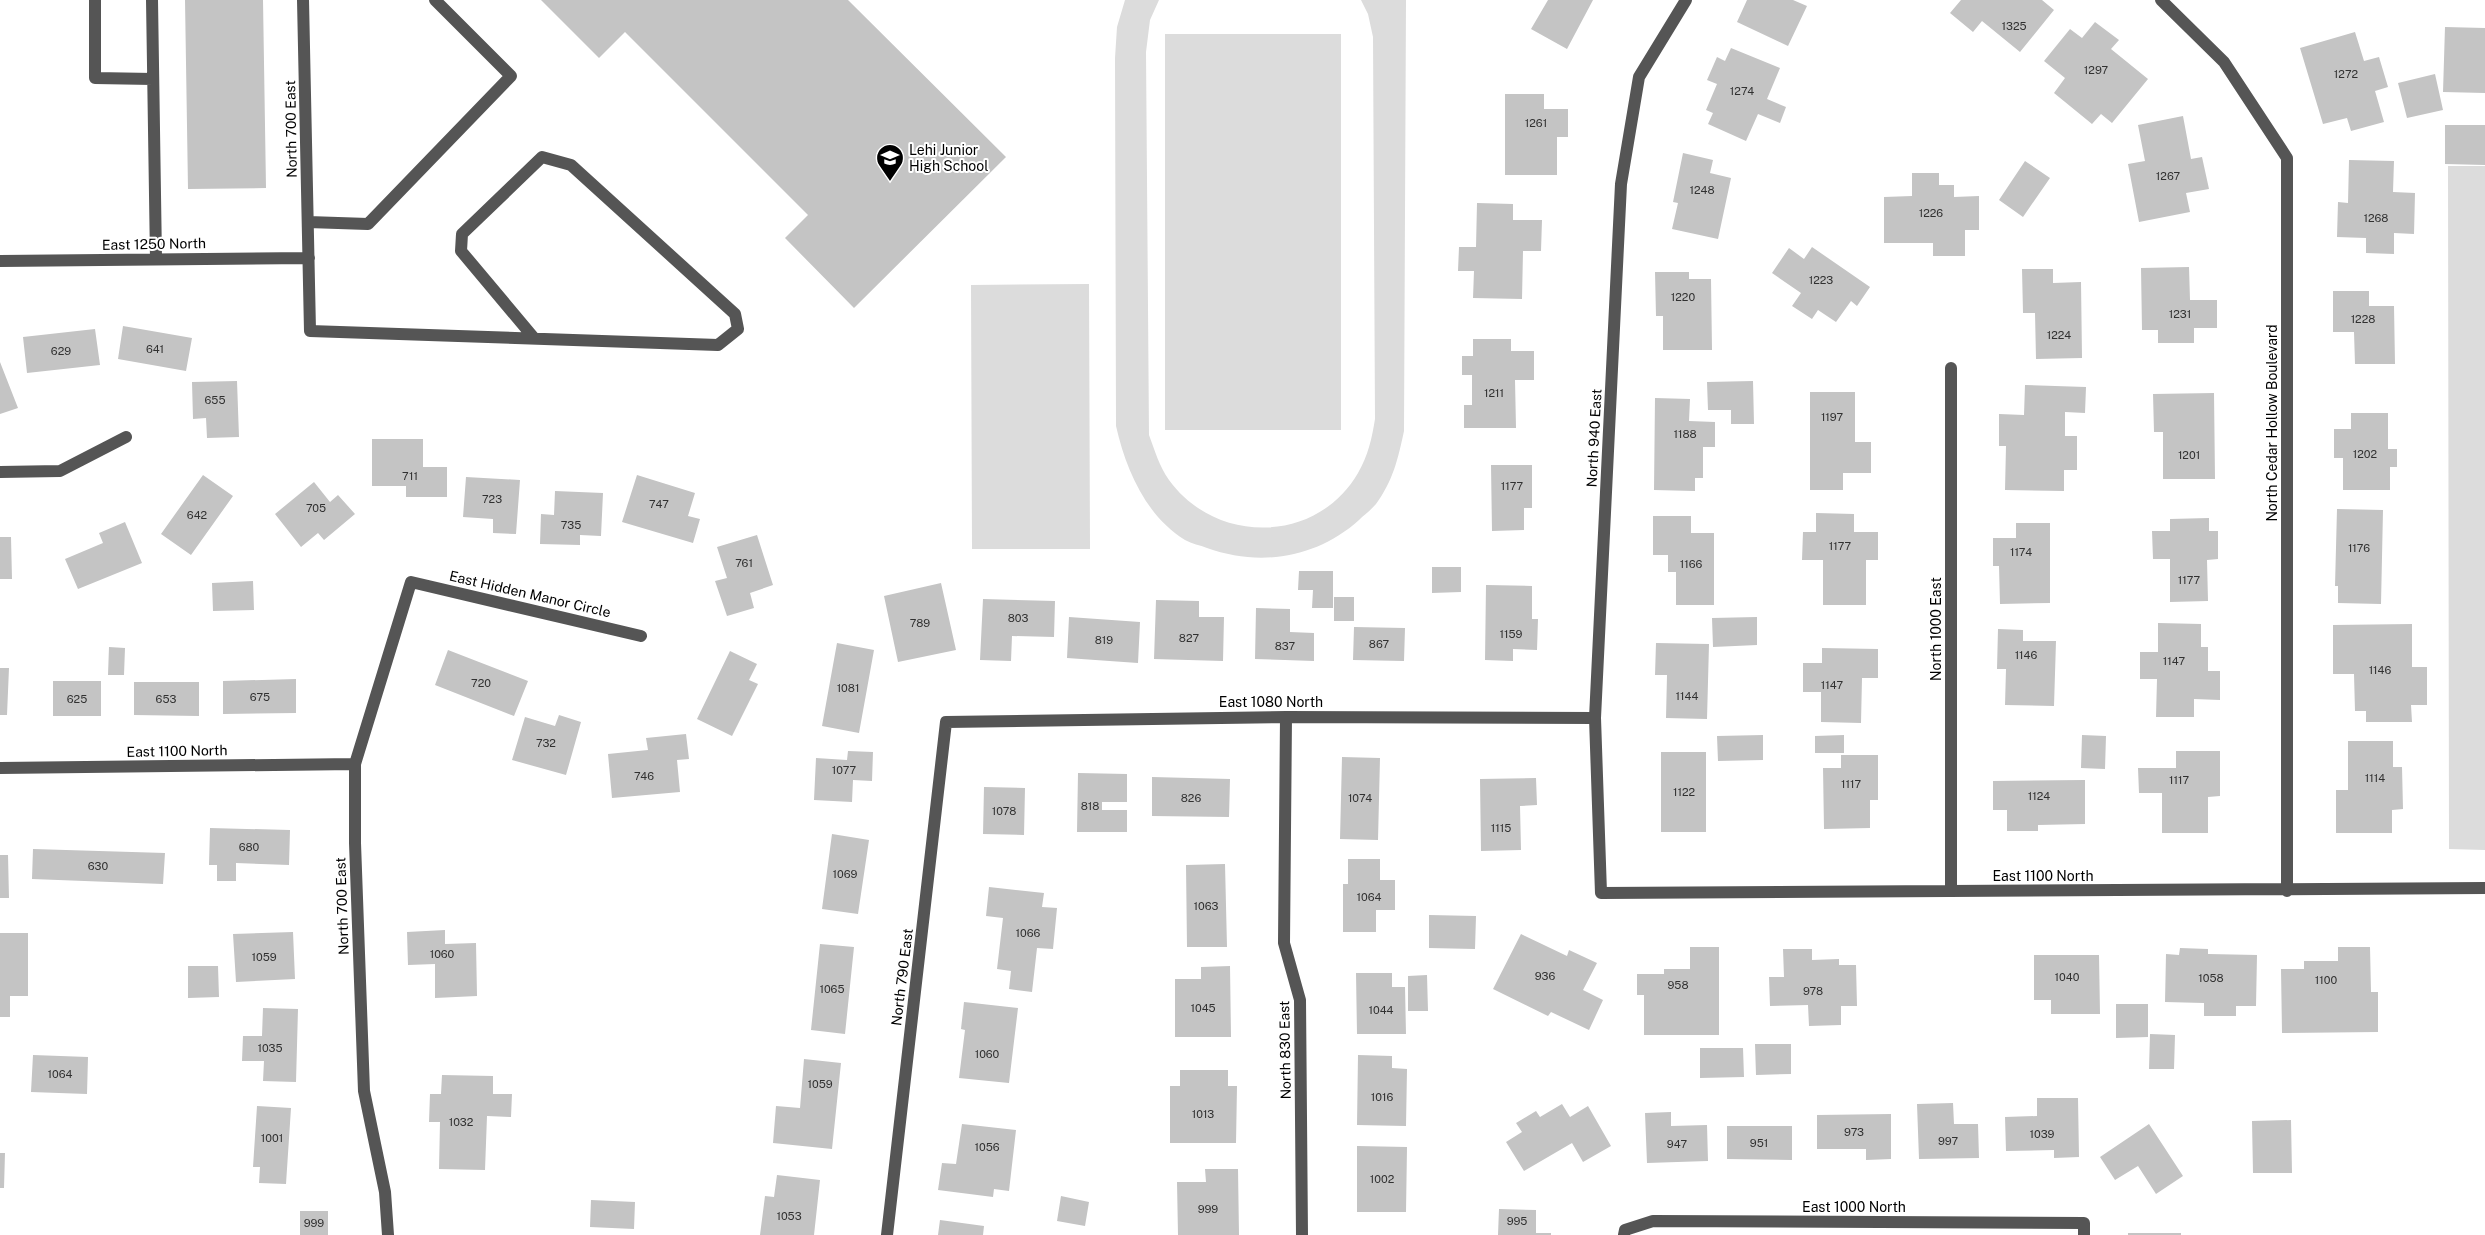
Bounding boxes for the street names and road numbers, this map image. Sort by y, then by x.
street label: North 700 East [282,80,300,178]
street label: East 1250 North [102,235,206,253]
street label: North Cedar Hollow Boulevard [2264,324,2280,522]
street label: North 940 East [1583,388,1605,488]
street label: East Hidden Manor Circle [448,568,612,620]
street label: North 1000 East [1928,577,1944,681]
street label: East 1080 North [1219,694,1323,710]
street label: East 1100 North [126,742,228,760]
street label: North 700 East [332,857,352,955]
street label: East 1100 North [1992,868,2094,884]
street label: North 790 East [888,927,916,1027]
street label: North 830 East [1276,1000,1294,1100]
street label: East 1000 North [1802,1199,1906,1215]

